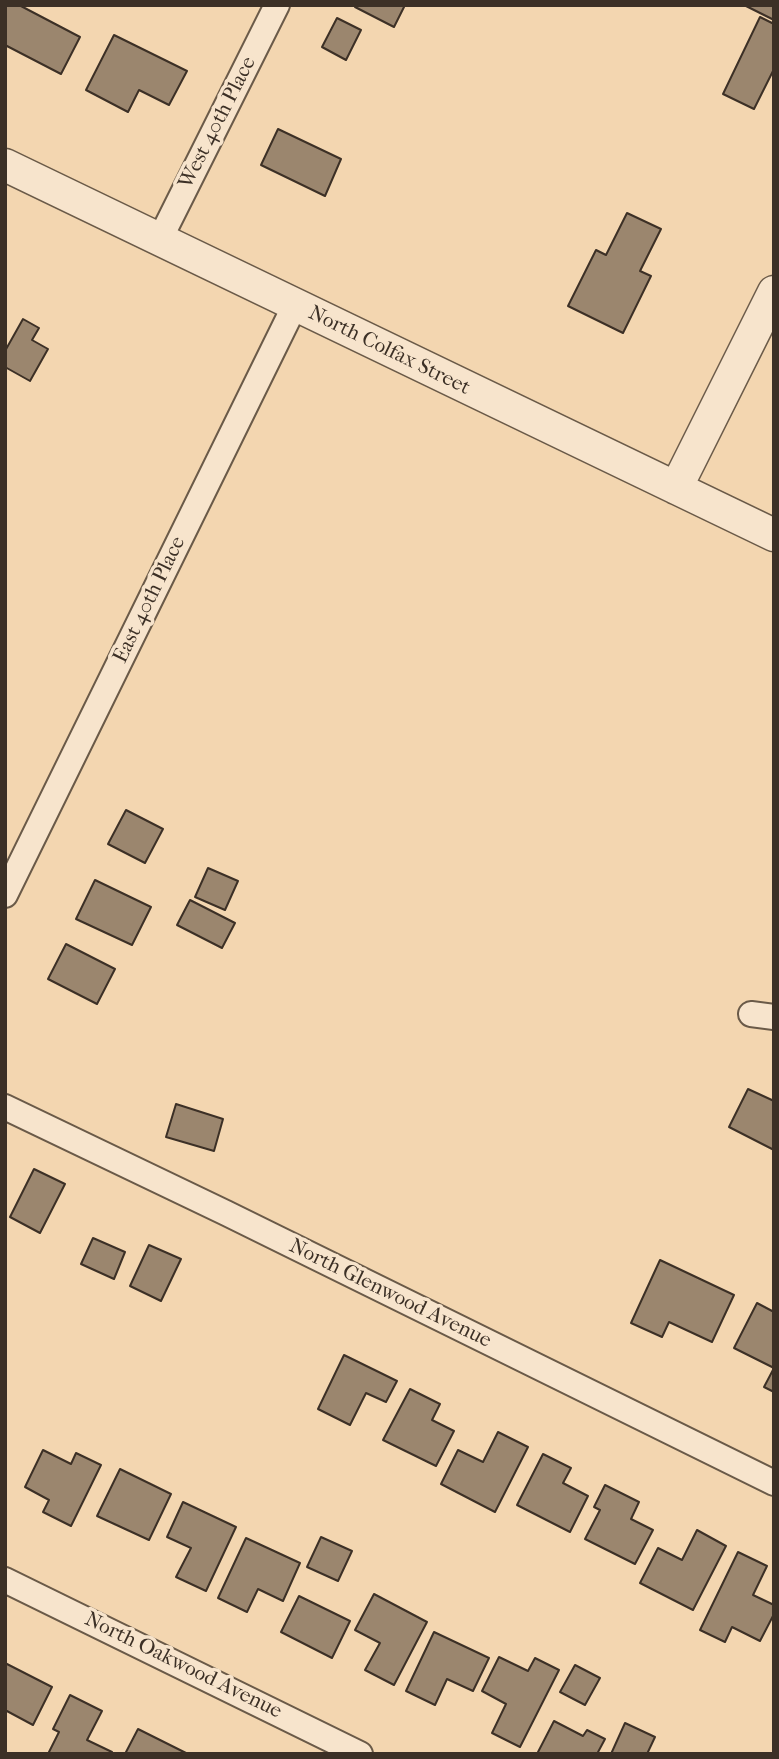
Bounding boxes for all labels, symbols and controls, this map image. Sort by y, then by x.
street label: West 40th Place [174,53,262,193]
street label: North Colfax Street [304,301,474,401]
street label: East 40th Place [108,533,192,667]
street label: North Glenwood Avenue [285,1234,495,1354]
street label: North Oakwood Avenue [80,1607,286,1725]

